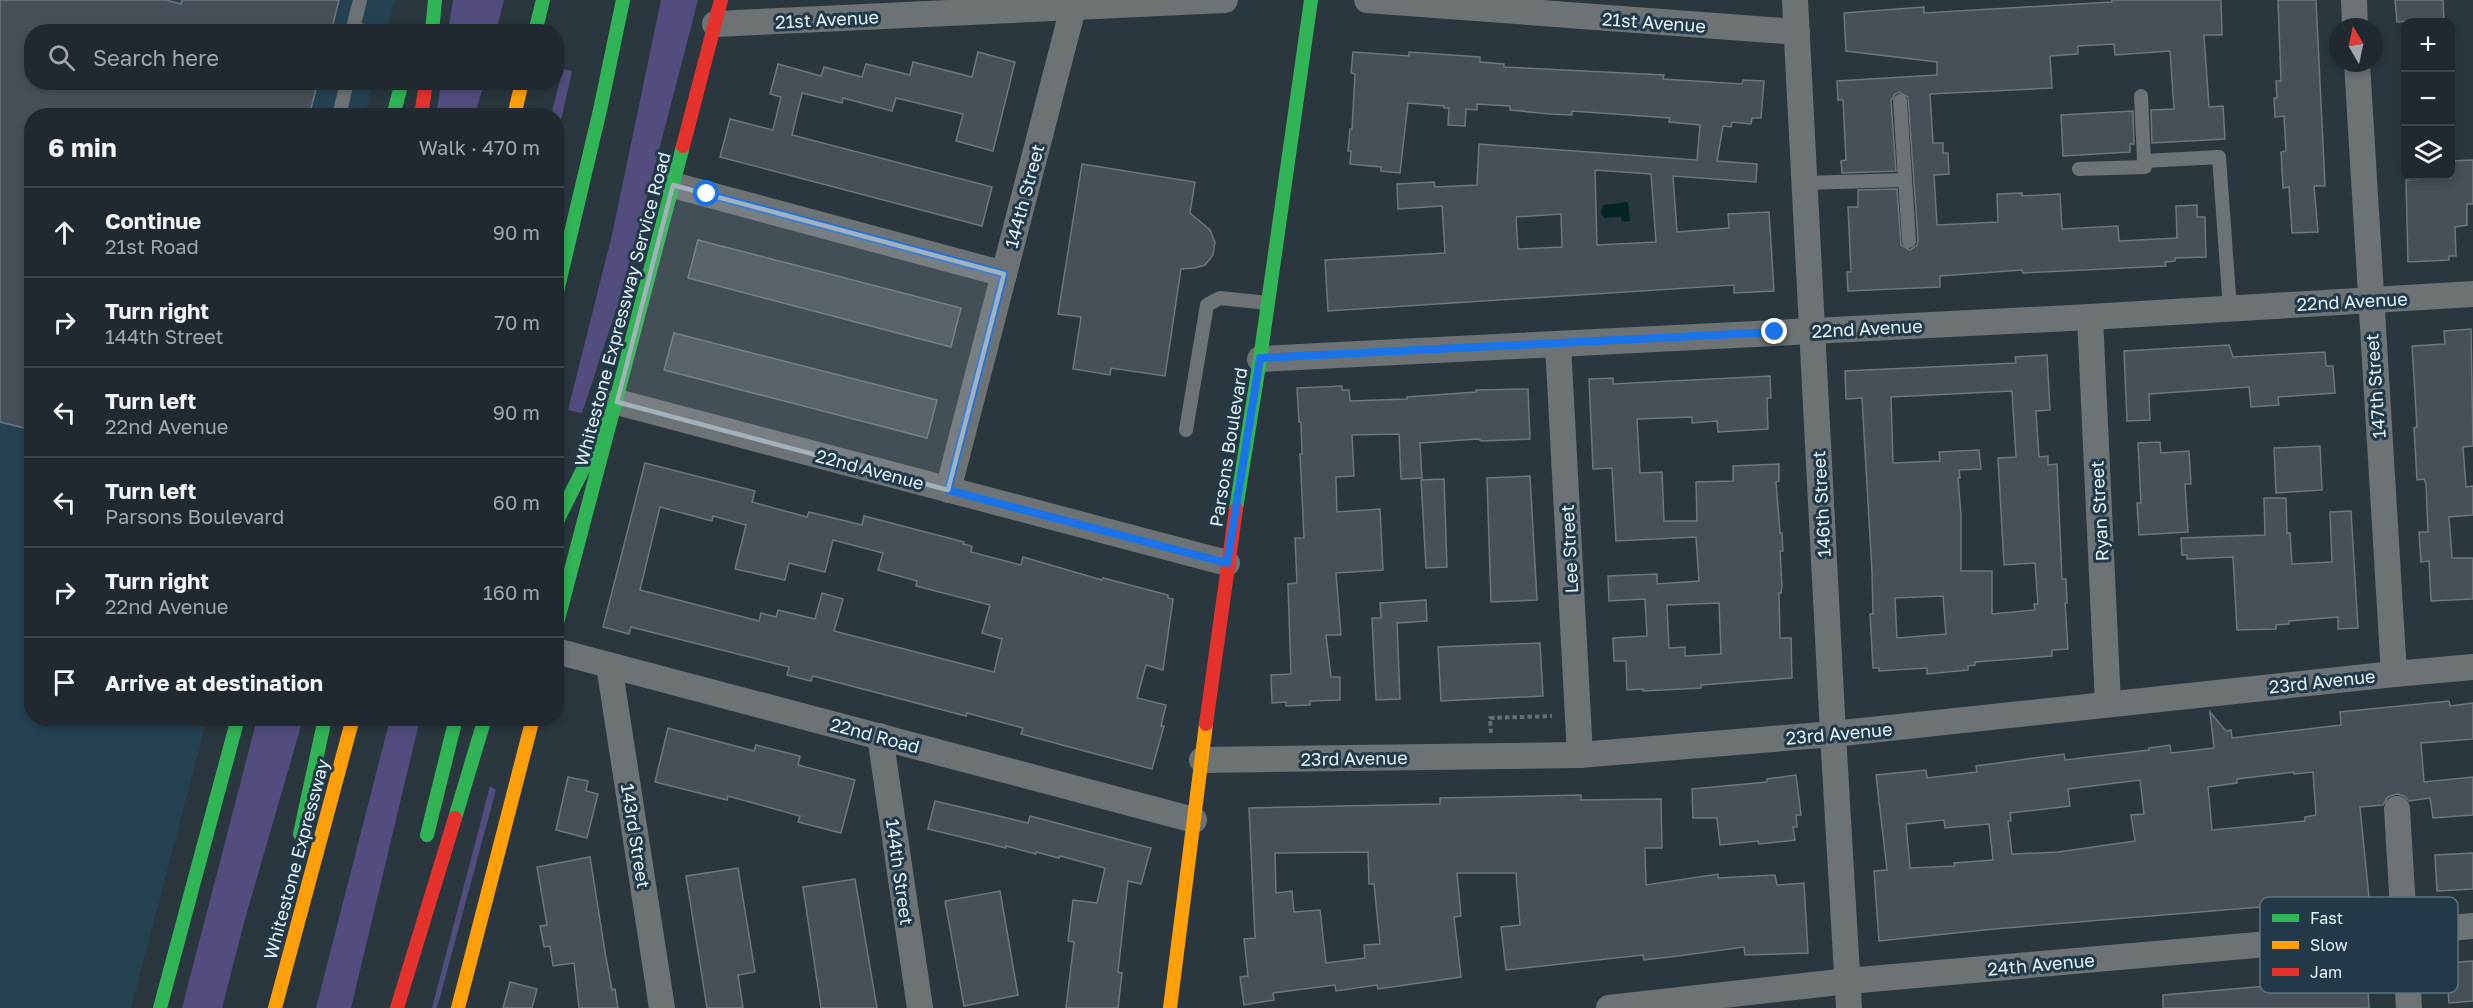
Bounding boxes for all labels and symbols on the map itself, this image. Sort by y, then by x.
street label: 21st Avenue [775,5,879,33]
street label: 21st Avenue [1601,7,1707,37]
north arrow [2329,18,2383,72]
street label: 144th Street [1000,142,1048,250]
street label: Whitestone Expressway Service Road [569,149,675,469]
route start [693,180,719,206]
street label: 22nd Avenue [2296,287,2408,315]
street label: 22nd Avenue [1811,314,1923,342]
route end [1761,318,1787,344]
street label: 147th Street [2360,333,2390,439]
street label: Parsons Boulevard [1205,366,1251,528]
street label: 22nd Avenue [814,444,926,494]
street label: 146th Street [1807,450,1835,558]
street label: Ryan Street [2085,460,2113,562]
street label: Lee Street [1556,504,1582,594]
street label: 23rd Avenue [2268,664,2376,698]
street label: 22nd Road [828,713,922,757]
street label: 23rd Avenue [1785,717,1893,749]
street label: 23rd Avenue [1300,746,1408,770]
street label: Whitestone Expressway [259,756,333,962]
street label: 143rd Street [617,782,655,890]
street label: 144th Street [882,818,918,926]
legend [2260,897,2458,993]
text: Fast [2310,908,2343,928]
text: Slow [2310,935,2348,955]
street label: 24th Avenue [1986,948,2096,980]
text: Jam [2310,962,2342,982]

